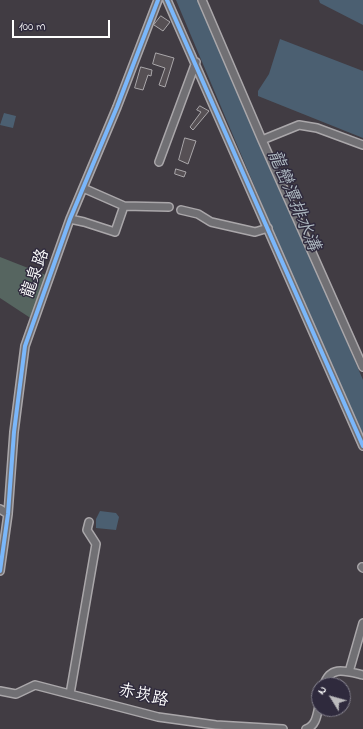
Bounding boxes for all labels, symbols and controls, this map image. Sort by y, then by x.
scale bar [14,12,112,38]
text: 100 m [19,18,46,36]
water label: 龍巒潭排水溝 [261,147,323,255]
street label: 龍泉路 [19,247,55,301]
north arrow [311,677,351,717]
street label: 赤崁路 [116,681,170,713]
text: N [314,683,331,698]

